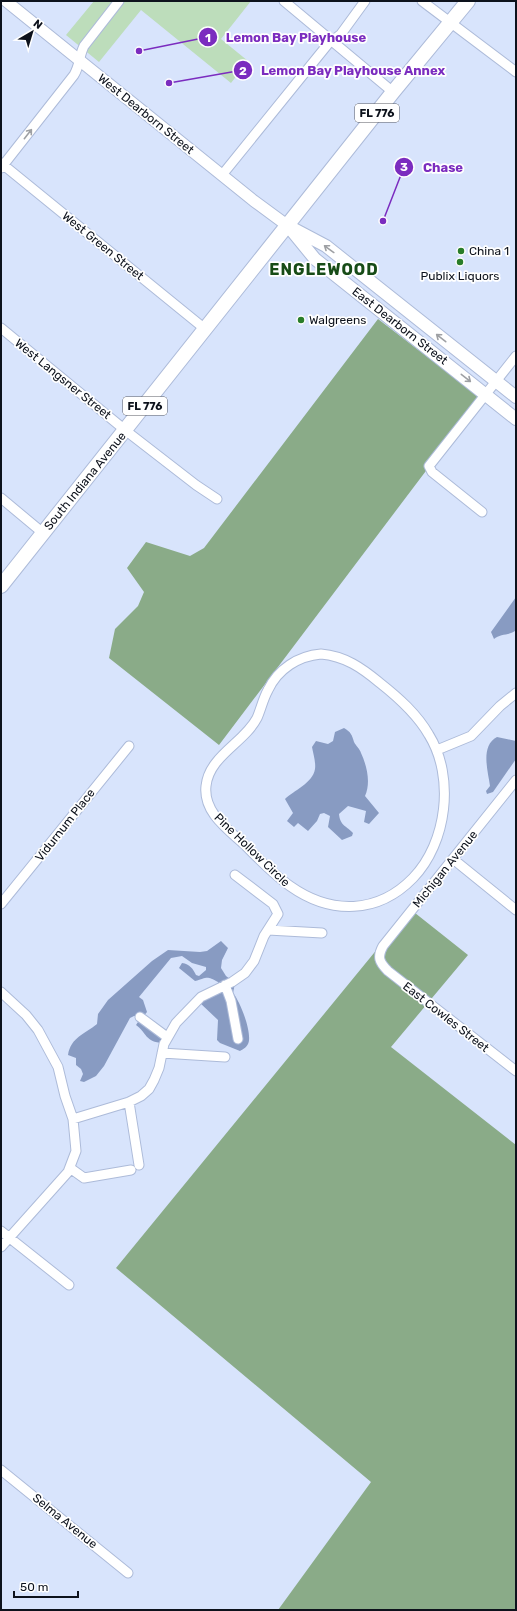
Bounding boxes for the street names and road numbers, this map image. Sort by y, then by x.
street label: West Dearborn Street [95,71,197,157]
road number: FL 776 [355,104,399,122]
street label: West Green Street [59,209,147,283]
street label: East Dearborn Street [349,284,451,368]
street label: West Langsner Street [12,336,114,422]
road number: FL 776 [123,397,167,415]
street label: South Indiana Avenue [41,429,129,533]
street label: Vidurnum Place [32,786,98,864]
street label: Pine Hollow Circle [211,810,293,890]
street label: Michigan Avenue [410,827,481,910]
street label: East Cowles Street [400,979,492,1055]
street label: Selma Avenue [30,1491,100,1551]

